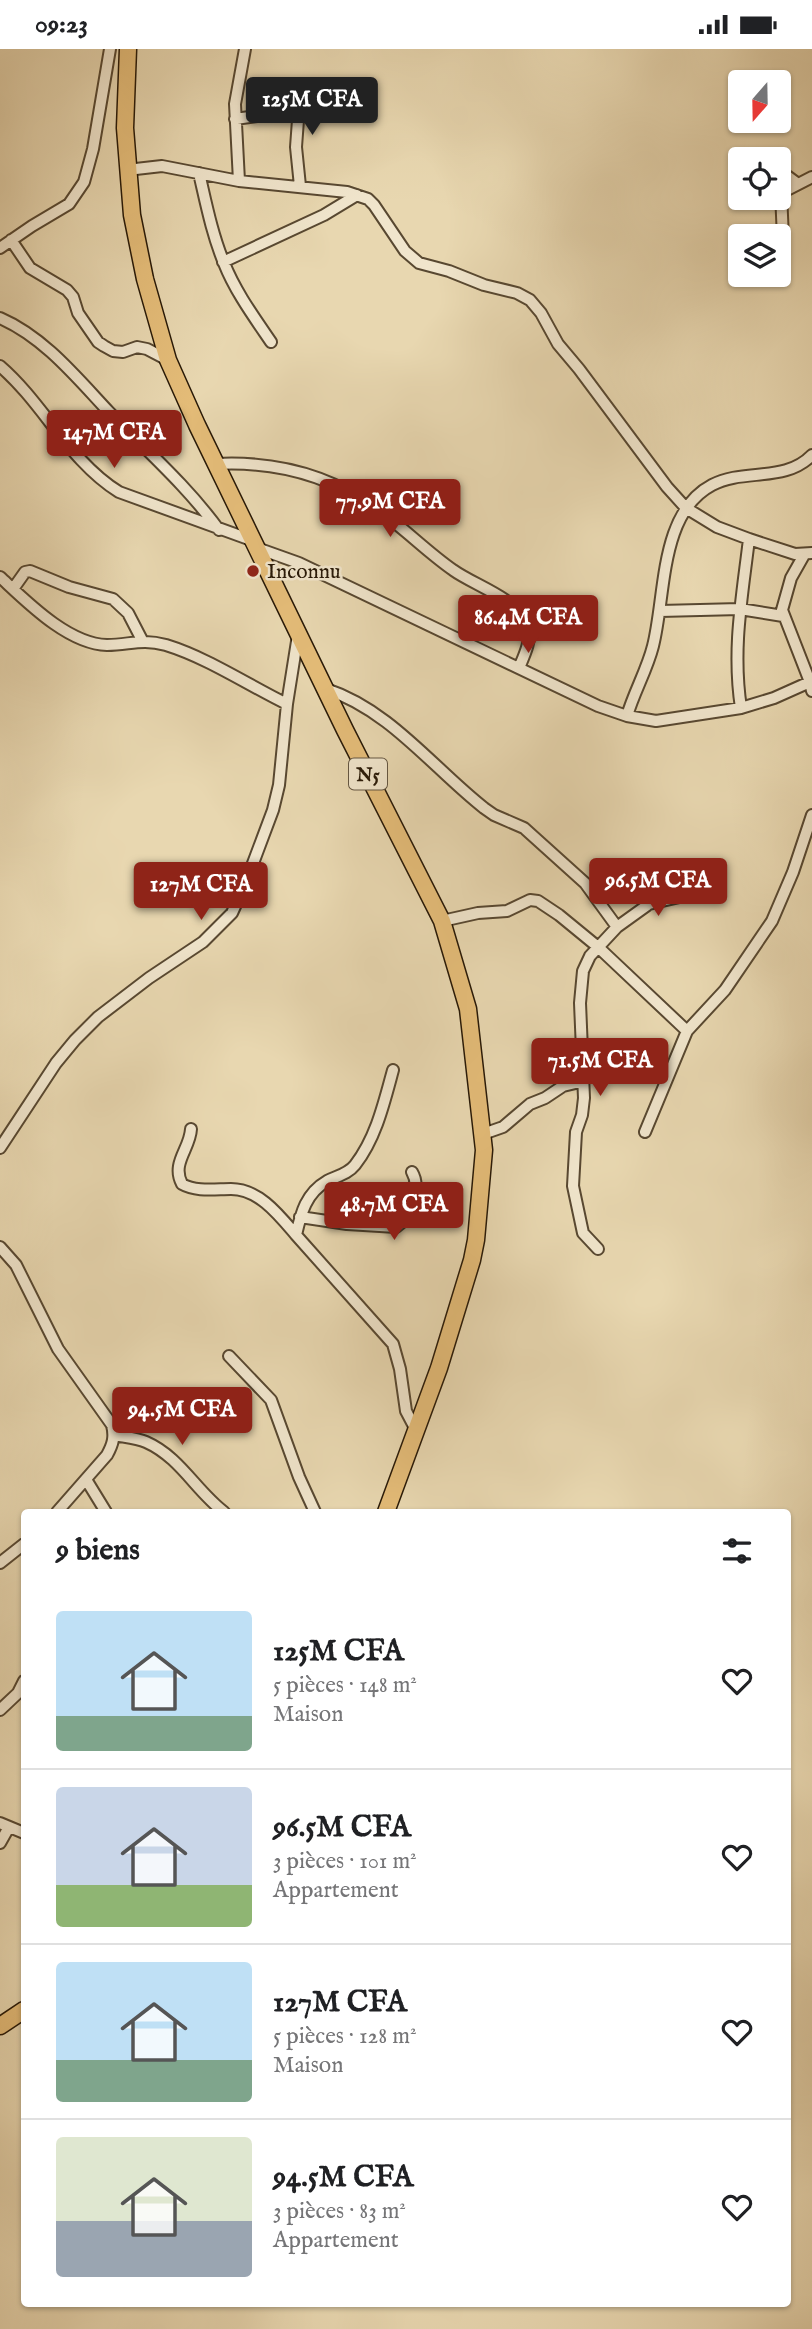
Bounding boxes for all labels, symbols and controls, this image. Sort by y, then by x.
text: 09:23 [35,8,88,41]
north arrow [728,70,791,133]
map controls [728,70,791,287]
pin: 125M CFA [240,77,384,137]
text: 125M CFA [262,85,362,114]
button: locate [728,147,791,210]
button: layers [728,224,791,287]
pin: 147M CFA [42,411,186,470]
text: 147M CFA [63,418,165,447]
pin: 77.9M CFA [310,479,470,539]
text: 77.9M CFA [335,487,445,516]
place label: Inconnu [267,559,341,586]
marker: Inconnu [245,563,261,579]
pin: 86.4M CFA [448,595,608,655]
text: 86.4M CFA [474,603,582,632]
road number: N5 [349,759,387,789]
pin: 96.5M CFA [578,859,738,918]
pin: 127M CFA [129,863,273,922]
text: 96.5M CFA [605,866,711,895]
text: 127M CFA [150,870,252,899]
pin: 71.5M CFA [520,1039,680,1098]
text: 71.5M CFA [547,1046,653,1075]
pin: 48.7M CFA [314,1183,474,1242]
text: 48.7M CFA [340,1190,448,1219]
pin: 94.5M CFA [102,1387,262,1447]
text: 94.5M CFA [128,1395,236,1424]
text: 9 biens [56,1532,140,1570]
icon: filters [718,1532,756,1570]
text: 125M CFA [273,1633,404,1671]
icon: home [112,1639,196,1723]
icon: heart [718,1662,756,1700]
text: 5 pièces · 148 m² [273,1671,417,1700]
text: Maison [273,1700,343,1729]
text: 96.5M CFA [273,1809,411,1847]
icon: home [112,1815,196,1899]
icon: heart [718,1838,756,1876]
text: 3 pièces · 101 m² [273,1847,417,1876]
text: Appartement [273,1876,399,1905]
text: 127M CFA [273,1984,407,2022]
icon: home [112,1990,196,2074]
icon: heart [718,2013,756,2051]
text: 5 pièces · 128 m² [273,2022,417,2051]
text: Maison [273,2051,343,2080]
text: 94.5M CFA [273,2159,413,2197]
icon: home [112,2165,196,2249]
icon: heart [718,2188,756,2226]
text: 3 pièces · 83 m² [273,2197,406,2226]
text: Appartement [273,2226,399,2255]

